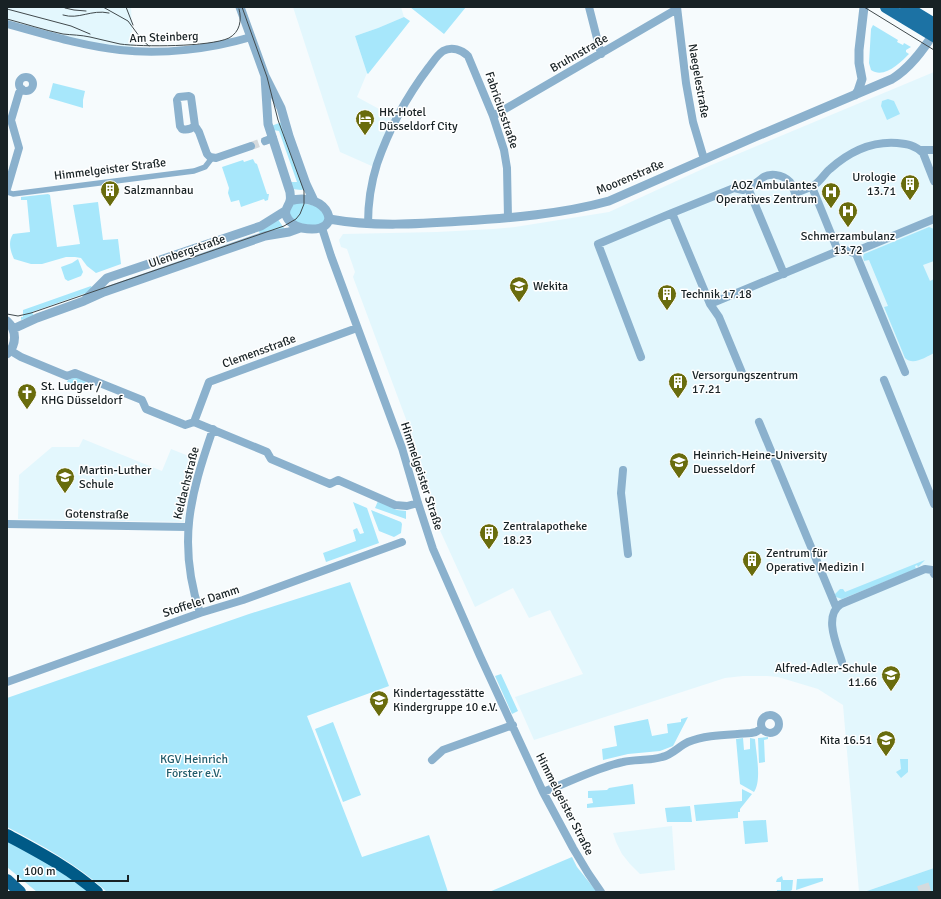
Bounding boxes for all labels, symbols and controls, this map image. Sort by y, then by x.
street label: Am Steinberg [129,29,199,46]
street label: Bruhnstraße [548,31,611,76]
street label: Naegelestraße [685,43,712,119]
street label: Fabriciusstraße [481,70,522,151]
place label: HK-Hotel Düsseldorf City [379,105,458,134]
hotel icon: HK-Hotel Düsseldorf City [354,108,376,136]
street label: Himmelgeister Straße [53,155,167,184]
street label: Moorenstraße [594,156,666,198]
place label: Urologie 13.71 [852,170,896,199]
building icon: Urologie 13.71 [899,173,921,201]
place label: AOZ Ambulantes Operatives Zentrum [716,178,817,207]
building icon: Salzmannbau [99,179,121,207]
hospital icon: AOZ Ambulantes Operatives Zentrum [820,181,842,209]
place label: Salzmannbau [124,183,194,198]
hospital icon: Schmerzambulanz 13.72 [837,200,859,228]
place label: Schmerzambulanz 13.72 [801,229,895,258]
street label: Ulenbergstraße [147,231,228,272]
school or university icon: Wekita [508,275,530,303]
place label: Wekita [533,279,568,294]
building icon: Technik 17.18 [656,283,678,311]
place label: Technik 17.18 [681,287,752,302]
street label: Clemensstraße [220,331,298,372]
place label: Versorgungszentrum 17.21 [692,368,798,397]
building icon: Versorgungszentrum 17.21 [667,371,689,399]
place label: St. Ludger / KHG Düsseldorf [41,379,123,408]
church icon: St. Ludger / KHG Düsseldorf [16,382,38,410]
street label: Himmelgeister Straße [397,420,446,532]
street label: Keldachstraße [170,445,203,521]
place label: Heinrich-Heine-University Duesseldorf [693,448,827,477]
school or university icon: Heinrich-Heine-University Duesseldorf [668,451,690,479]
place label: Martin-Luther Schule [79,463,152,492]
school or university icon: Martin-Luther Schule [54,466,76,494]
street label: Gotenstraße [65,506,129,523]
place label: Zentralapotheke 18.23 [503,519,587,548]
building icon: Zentralapotheke 18.23 [478,522,500,550]
place label: Zentrum für Operative Medizin I [766,546,865,575]
building icon: Zentrum für Operative Medizin I [741,549,763,577]
street label: Stoffeler Damm [161,582,241,621]
place label: Alfred-Adler-Schule 11.66 [775,661,877,690]
school or university icon: Alfred-Adler-Schule 11.66 [880,664,902,692]
place label: Kindertagesstätte Kindergruppe 10 e.V. [393,686,498,715]
school or university icon: Kindertagesstätte Kindergruppe 10 e.V. [368,689,390,717]
school or university icon: Kita 16.51 [875,729,897,757]
place label: Kita 16.51 [820,733,872,748]
street label: Himmelgeister Straße [532,751,597,858]
park label: KGV Heinrich Förster e.V. [160,752,228,781]
scale bar [18,857,128,883]
text: 100 m [24,864,56,879]

